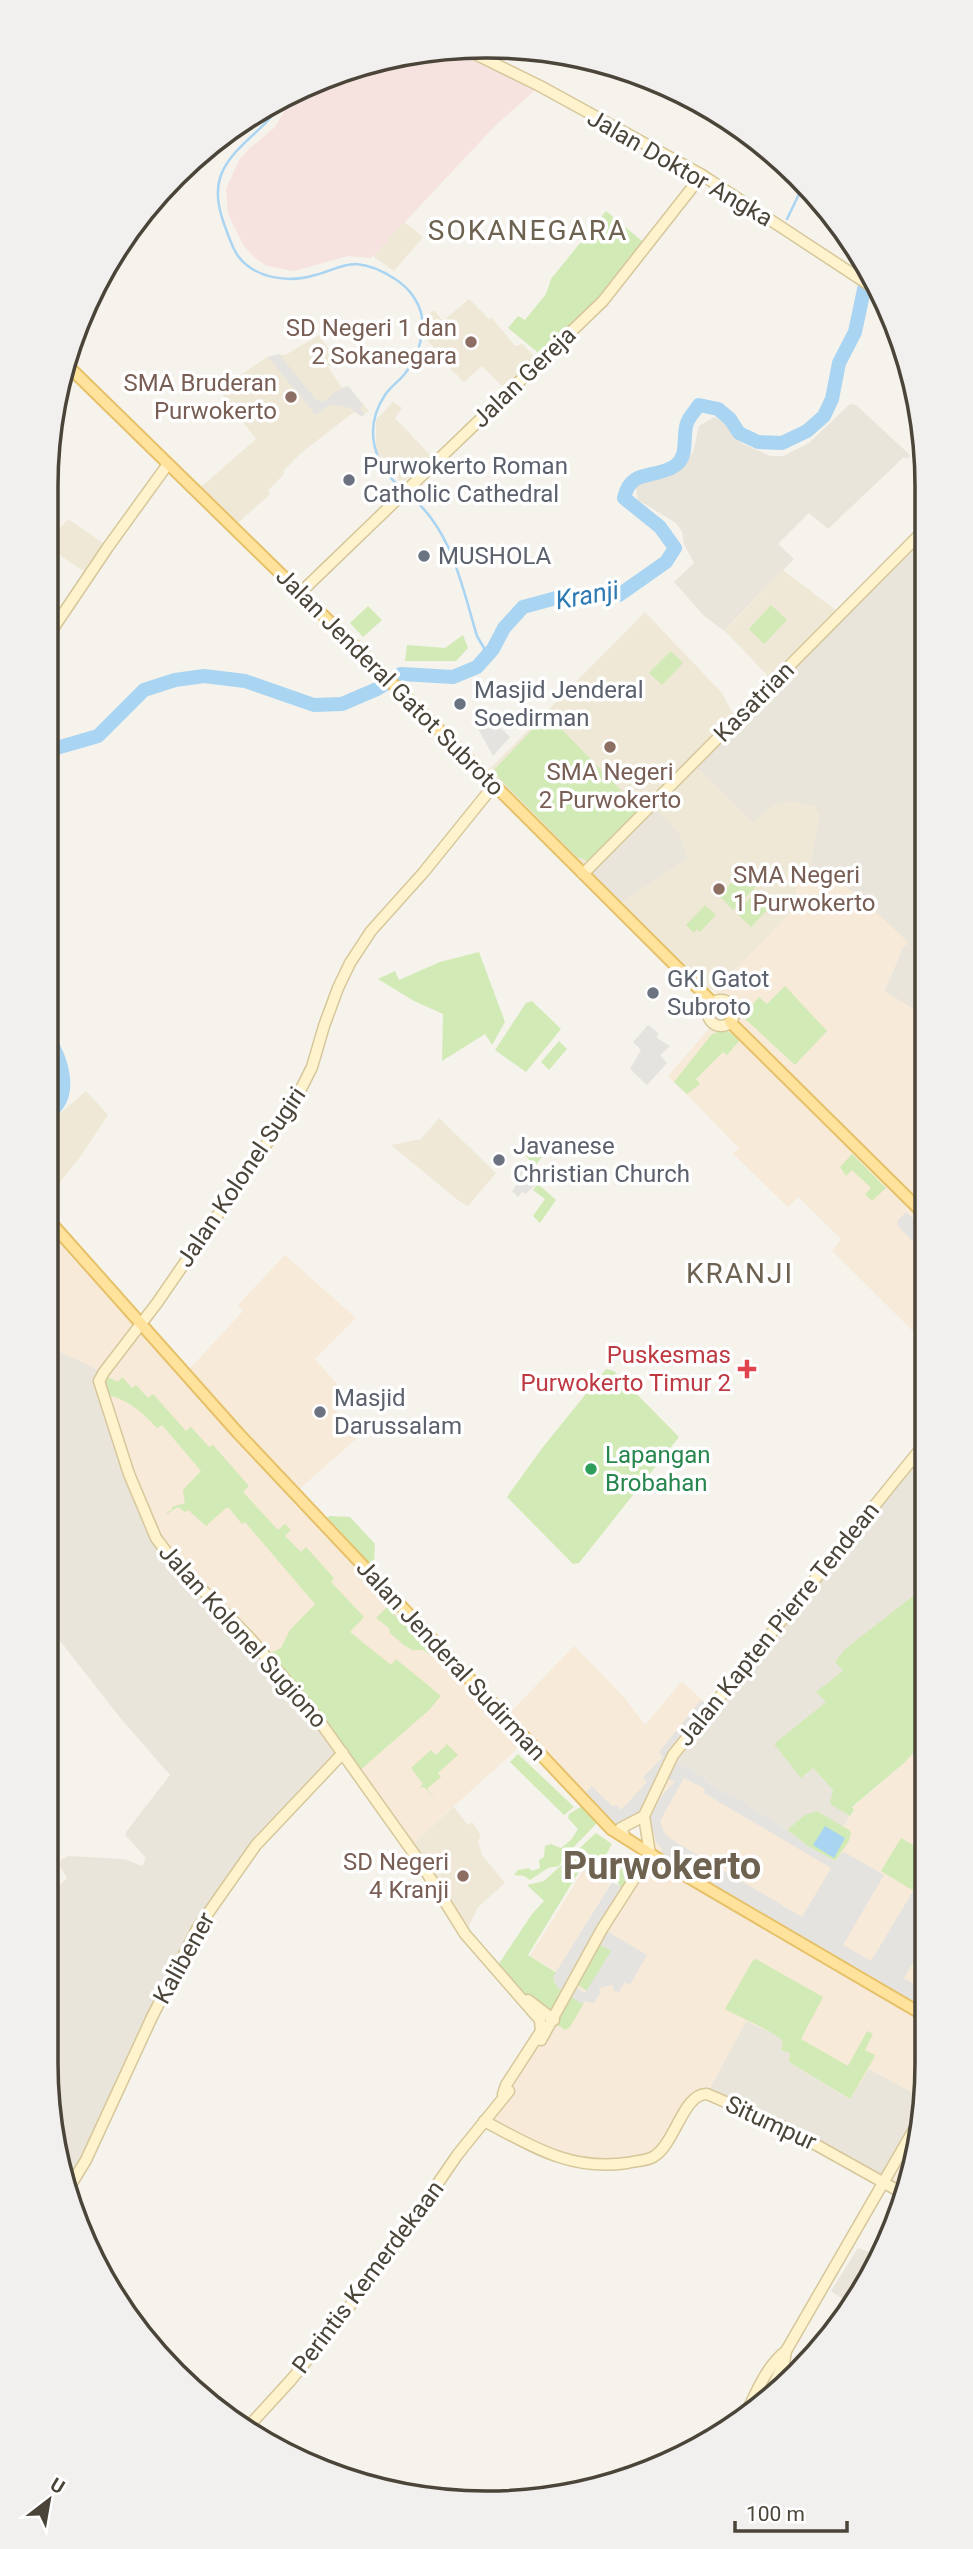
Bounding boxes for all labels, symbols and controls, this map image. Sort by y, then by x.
street label: Jalan Doktor Angka [583,104,777,232]
district label: SOKANEGARA [428,214,628,247]
place label: SD Negeri 1 dan 2 Sokanegara [286,314,457,370]
street label: Jalan Gereja [466,321,582,433]
marker: SD Negeri 1 dan 2 Sokanegara [463,334,479,350]
place label: SMA Bruderan Purwokerto [123,369,277,425]
marker: SMA Bruderan Purwokerto [283,389,299,405]
place label: Purwokerto Roman Catholic Cathedral [363,452,568,508]
marker: Purwokerto Roman Catholic Cathedral [341,472,357,488]
place label: MUSHOLA [438,542,552,570]
marker: MUSHOLA [416,548,432,564]
street label: Jalan Jenderal Gatot Subroto [270,562,510,802]
water label: Kranji [553,575,622,615]
street label: Kasatrian [708,656,800,748]
place label: Masjid Jenderal Soedirman [474,676,644,732]
marker: Masjid Jenderal Soedirman [452,696,468,712]
marker: SMA Negeri 2 Purwokerto [602,739,618,755]
place label: SMA Negeri 2 Purwokerto [539,758,681,814]
place label: SMA Negeri 1 Purwokerto [733,861,876,917]
marker: SMA Negeri 1 Purwokerto [711,881,727,897]
place label: GKI Gatot Subroto [667,965,770,1021]
marker: GKI Gatot Subroto [645,985,661,1001]
street label: Jalan Kolonel Sugiri [170,1082,312,1272]
place label: Javanese Christian Church [513,1132,690,1188]
marker: Javanese Christian Church [491,1152,507,1168]
district label: KRANJI [686,1257,794,1290]
place label: Puskesmas Purwokerto Timur 2 [520,1341,731,1397]
marker: Puskesmas Purwokerto Timur 2 [737,1359,757,1379]
place label: Masjid Darussalam [334,1384,462,1440]
marker: Masjid Darussalam [312,1404,328,1420]
place label: Lapangan Brobahan [605,1441,711,1497]
marker: Lapangan Brobahan [583,1461,599,1477]
street label: Jalan Kapten Pierre Tendean [671,1497,885,1751]
street label: Jalan Kolonel Sugiono [153,1538,333,1734]
street label: Jalan Jenderal Sudirman [350,1554,552,1766]
district label: Purwokerto [563,1844,761,1888]
place label: SD Negeri 4 Kranji [343,1848,449,1904]
marker: SD Negeri 4 Kranji [455,1868,471,1884]
street label: Kalibener [147,1907,221,2009]
street label: Situmpur [721,2090,821,2156]
street label: Perintis Kemerdekaan [286,2175,450,2379]
north arrow [14,2465,84,2535]
text: U [46,2473,69,2499]
scale bar [735,2490,847,2534]
text: 100 m [746,2502,805,2526]

